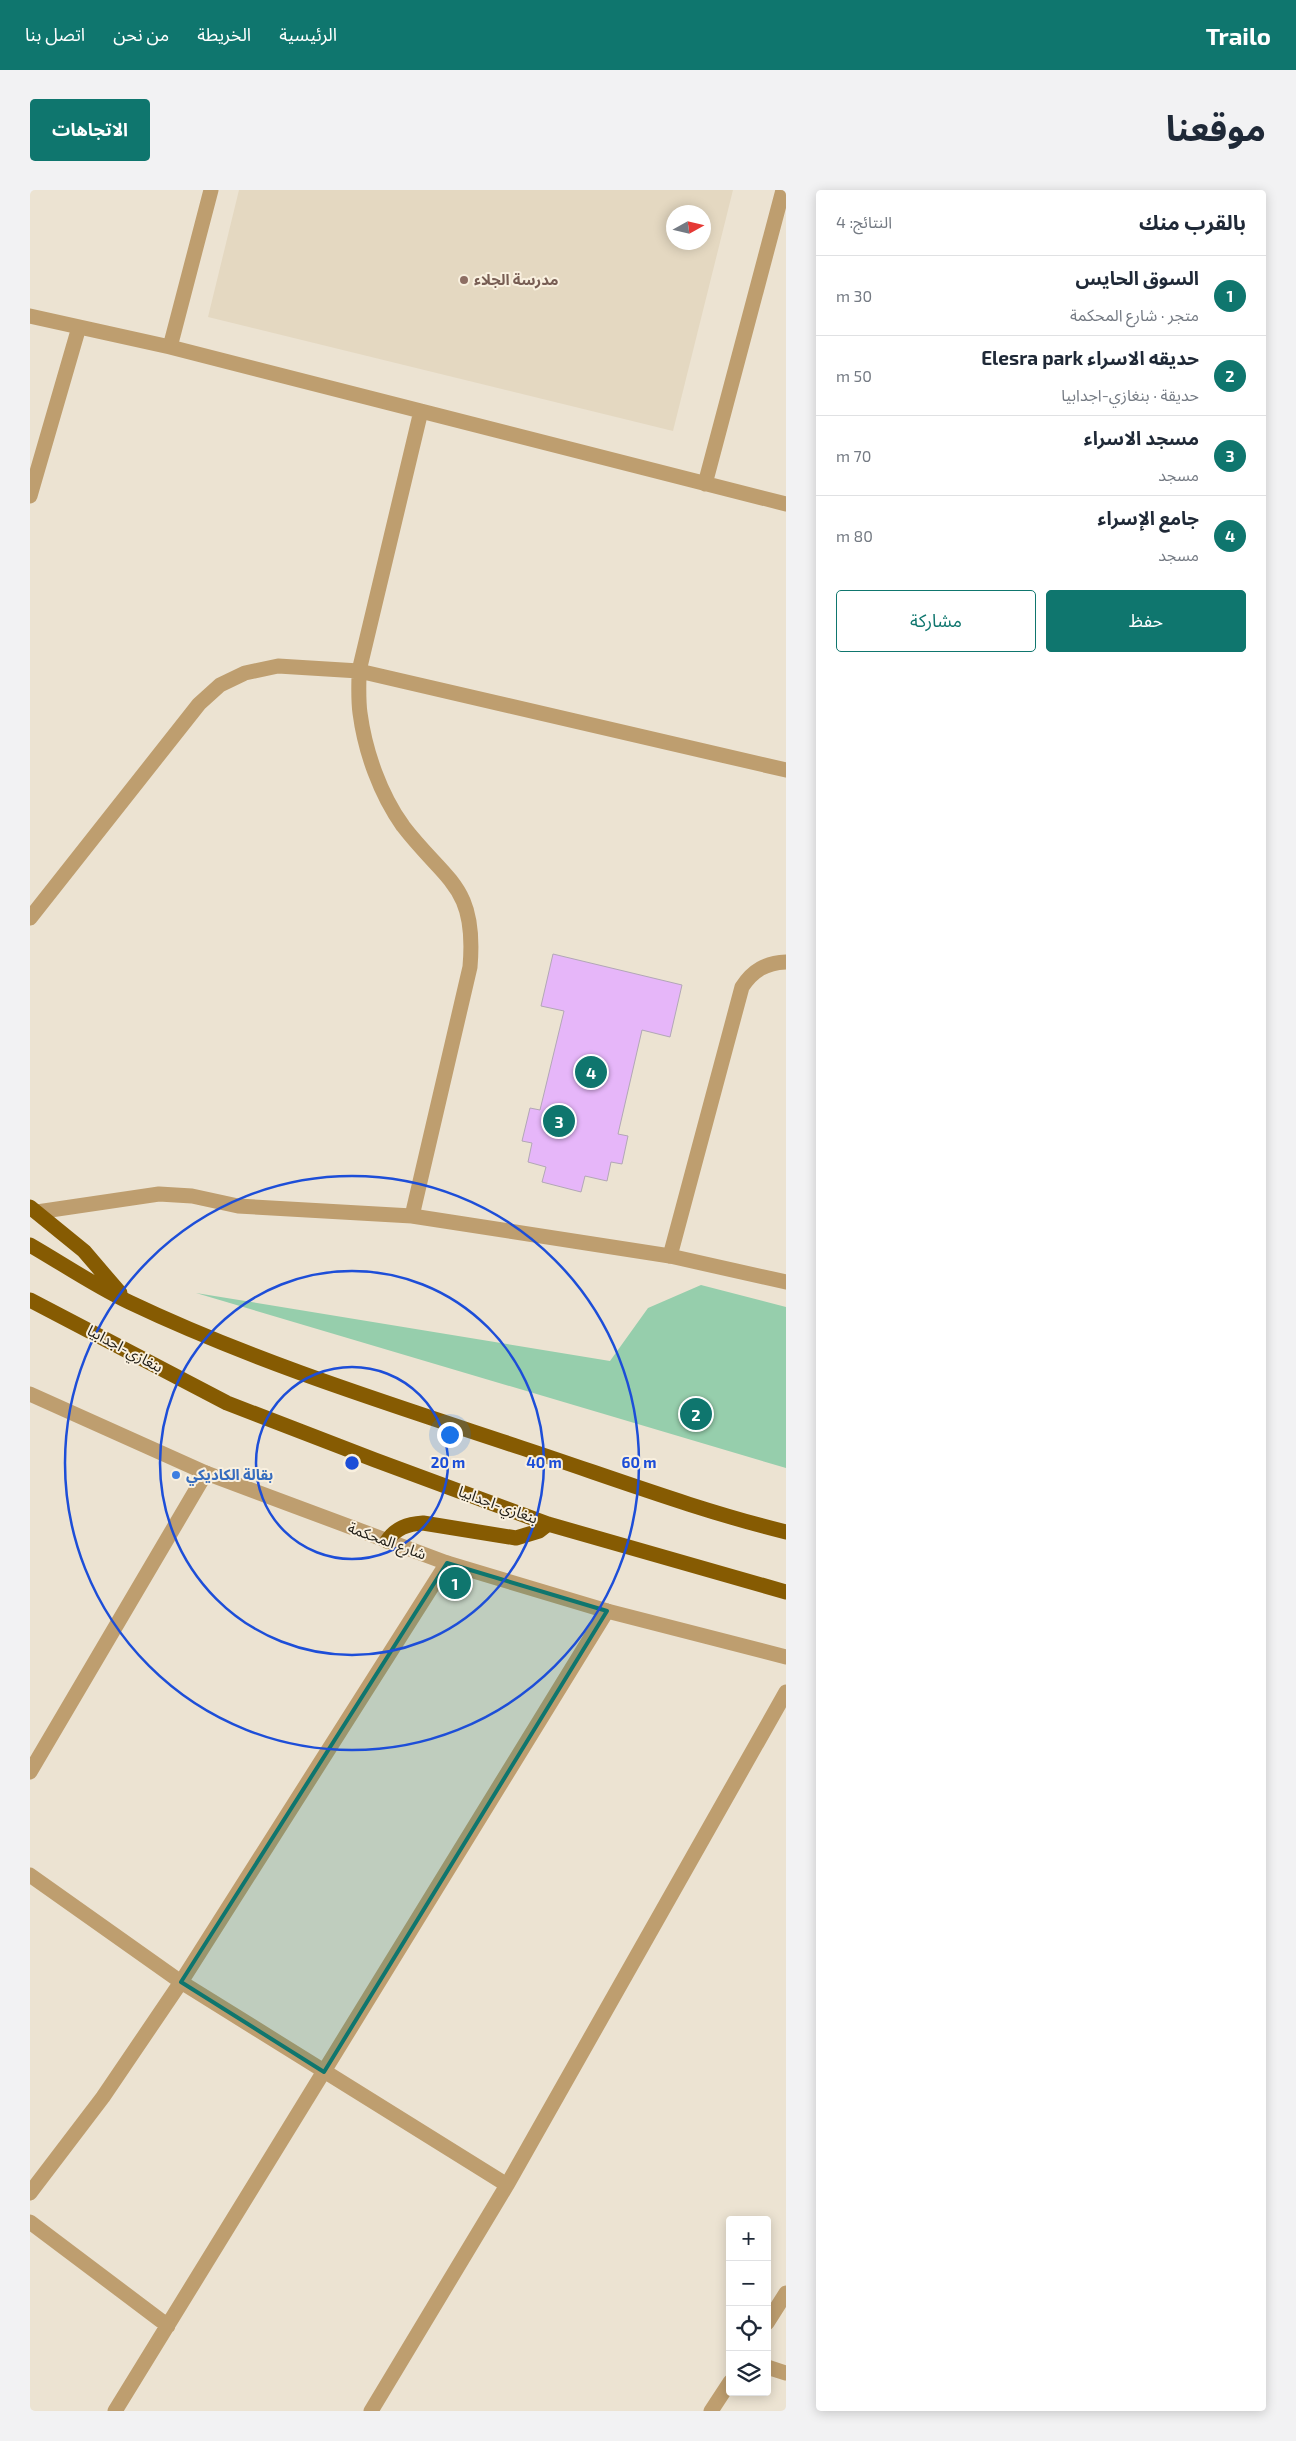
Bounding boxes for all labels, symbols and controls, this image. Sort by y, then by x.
text: Trailo [1206,21,1271,50]
text: اتصل بنا [25,23,85,45]
text: من نحن [113,23,169,45]
text: الخريطة [197,23,251,45]
text: الرئيسية [279,23,337,45]
button: الاتجاهات [30,99,150,161]
text: موقعنا [1166,106,1266,148]
north arrow [666,205,711,250]
text: بالقرب منك [1139,209,1246,234]
text: النتائج: 4 [836,212,892,231]
text: السوق الحايس [1075,266,1199,289]
place label: مدرسة الجلاء [474,270,558,289]
marker: مدرسة الجلاء [458,274,470,286]
text: 30 m [836,286,872,305]
text: 1 [1227,286,1233,305]
text: متجر · شارع المحكمة [1070,305,1199,324]
text: حديقه الاسراء Elesra park [981,346,1199,369]
text: 50 m [836,366,872,385]
text: 2 [1225,366,1235,385]
text: حديقة · بنغازي-اجدابيا [1061,385,1199,404]
text: مسجد الاسراء [1084,426,1199,449]
text: 70 m [836,446,871,465]
text: 3 [1225,446,1235,465]
text: مسجد [1158,465,1199,484]
text: جامع الإسراء [1098,506,1199,529]
text: 80 m [836,526,873,545]
text: 4 [1225,526,1235,545]
text: مسجد [1158,545,1199,564]
button: مشاركة [836,590,1036,652]
button: حفظ [1046,590,1246,652]
pin: 4 [575,1053,607,1091]
pin: 3 [543,1102,575,1140]
street label: بنغازي-اجدابيا [83,1321,166,1379]
pin: 2 [680,1395,712,1433]
your location [437,1422,463,1448]
text: 20 m [431,1453,465,1471]
text: 40 m [526,1453,562,1471]
text: 60 m [622,1453,656,1471]
centre of rings [343,1454,361,1472]
place label: بقالة الكاديكي [186,1465,273,1486]
marker: بقالة الكاديكي [170,1469,182,1481]
street label: بنغازي-اجدابيا [455,1481,540,1530]
street label: شارع المحكمة [344,1518,429,1566]
pin: 1 [439,1564,471,1602]
map controls [726,2216,771,2396]
button: + [726,2216,771,2261]
button: − [726,2261,771,2306]
button: locate [726,2306,771,2351]
button: layers [726,2351,771,2396]

